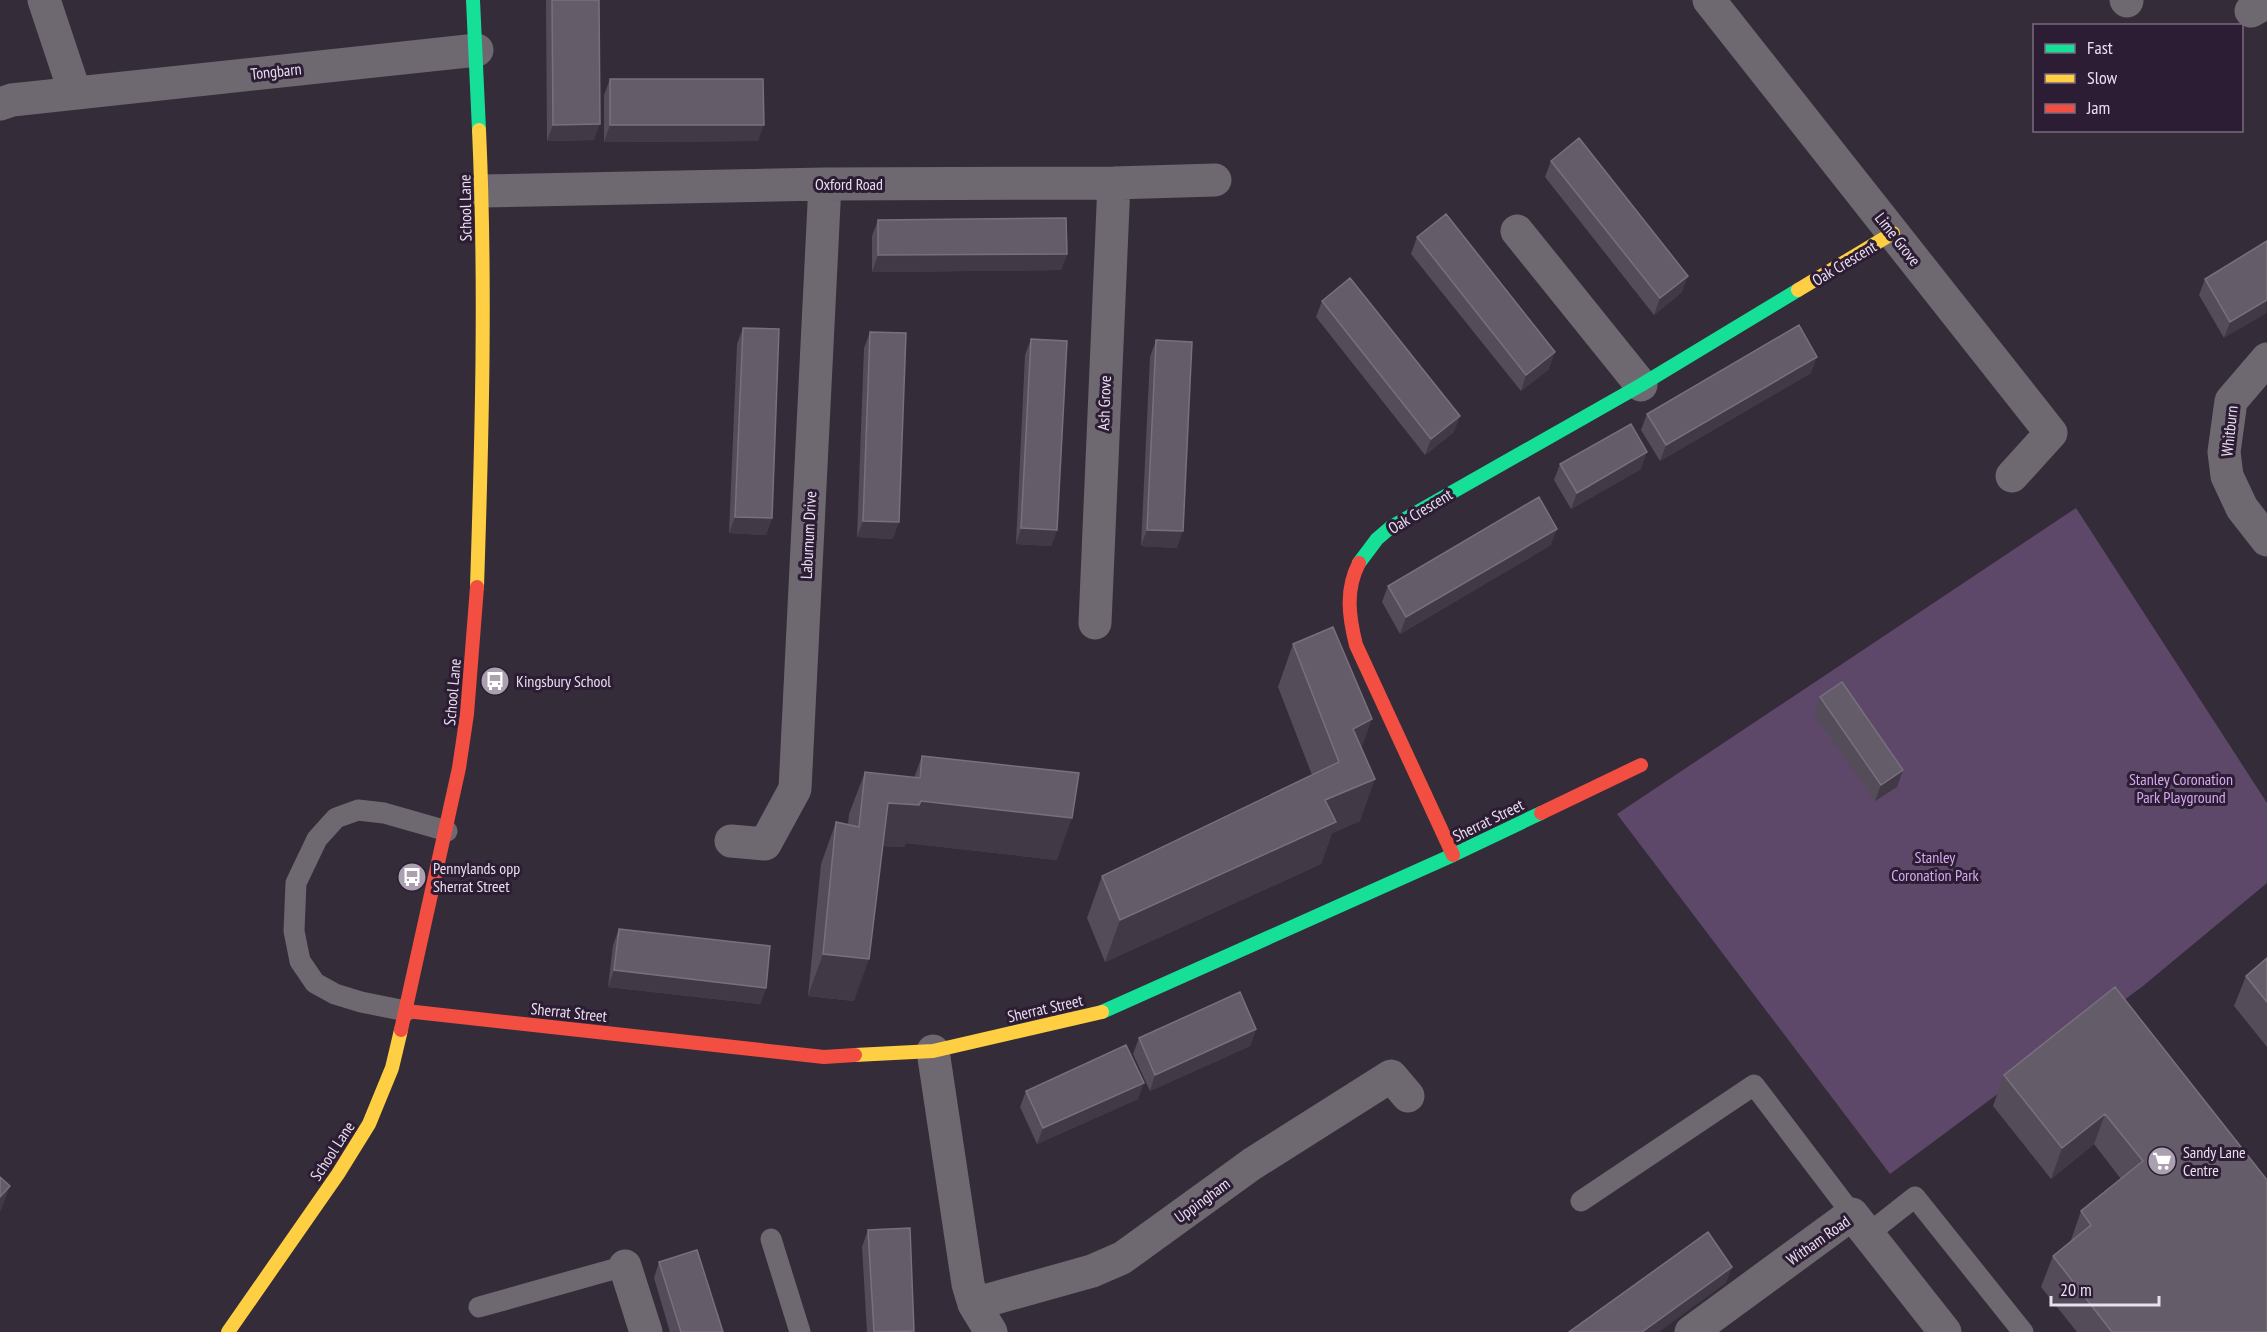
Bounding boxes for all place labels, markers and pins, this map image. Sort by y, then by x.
bus stop icon: Kingsbury School [479,665,511,697]
place label: Kingsbury School [516,671,611,691]
place label: Pennylands opp Sherrat Street [433,858,520,896]
bus stop icon: Pennylands opp Sherrat Street [396,861,428,893]
place label: Sandy Lane Centre [2183,1142,2246,1180]
supermarket icon: Sandy Lane Centre [2146,1145,2178,1177]

